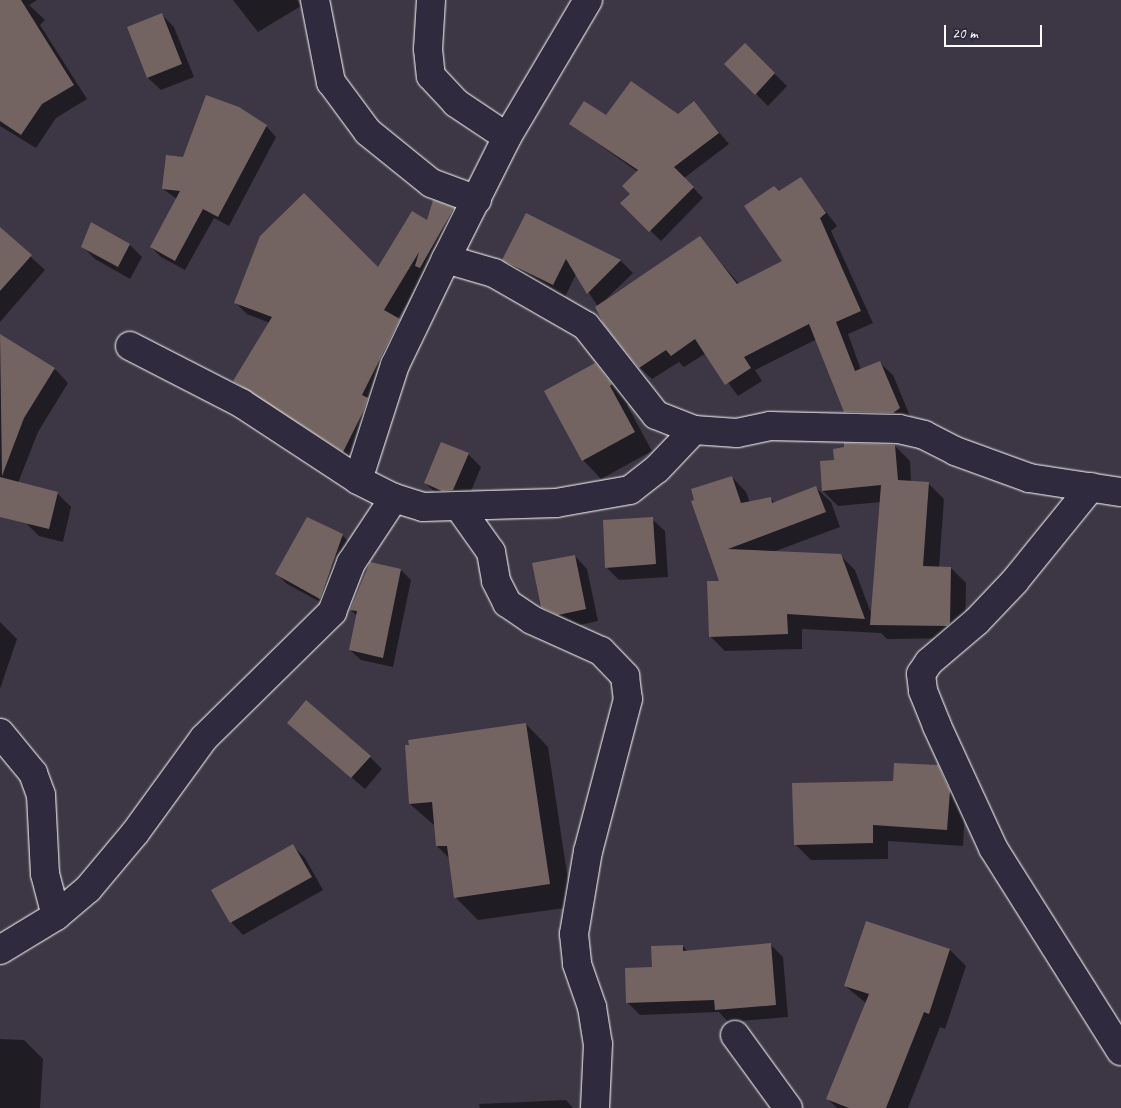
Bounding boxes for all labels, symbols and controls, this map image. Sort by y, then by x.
scale bar [946,15,1044,47]
text: 20 m [952,24,978,43]

